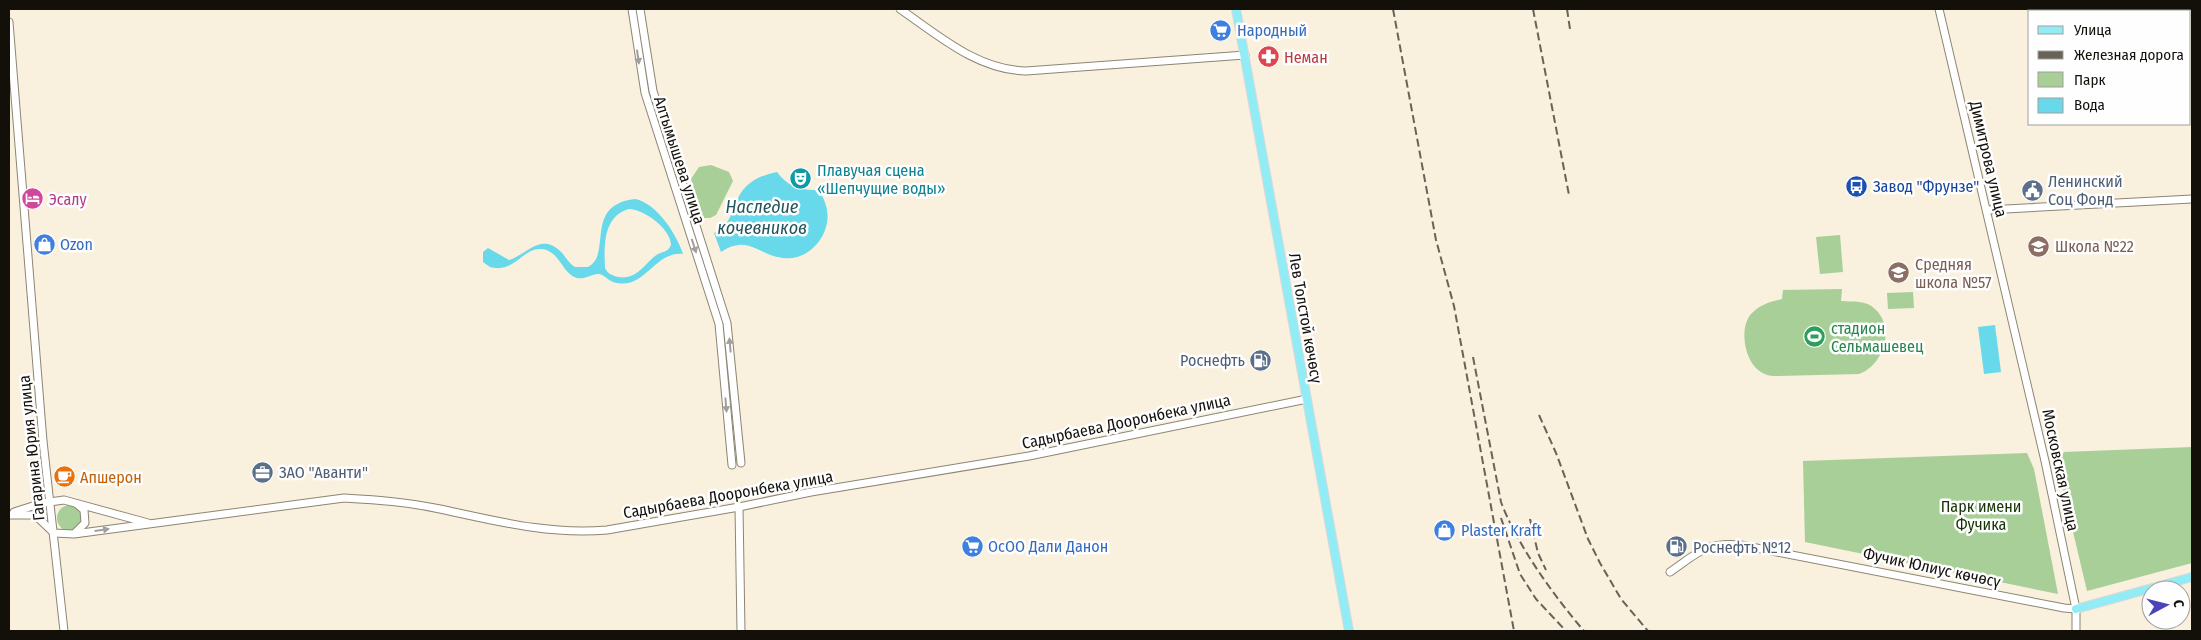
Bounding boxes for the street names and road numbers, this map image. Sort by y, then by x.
street label: Алтымышева улица [650,94,709,227]
street label: Димитрова улица [1966,98,2011,219]
street label: Лев Толстой көчөсү [1285,251,1326,385]
street label: Гагарина Юрия улица [14,374,49,522]
street label: Садырбаева Дооронбека улица [1020,390,1232,453]
street label: Московская улица [2038,407,2083,533]
street label: Садырбаева Дооронбека улица [622,467,835,522]
street label: Фучик Юлиус көчөсү [1861,544,2002,591]

